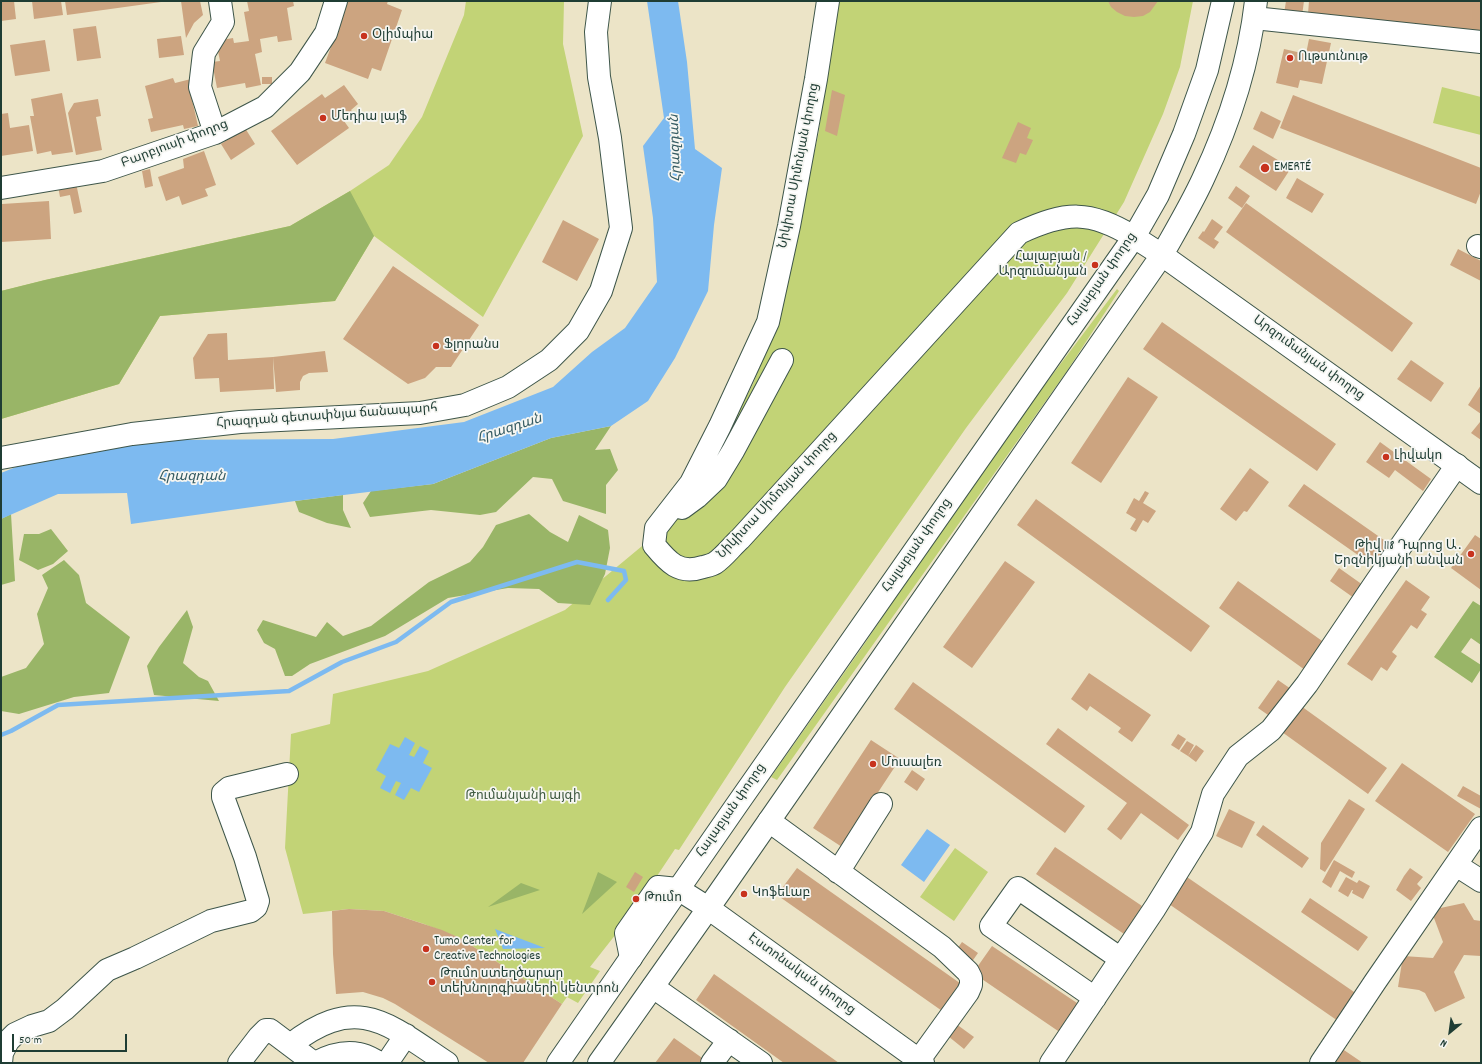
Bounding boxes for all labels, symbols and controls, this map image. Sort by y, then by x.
place label: Օլիմպիա [372,28,433,44]
marker: Օլիմպիա [359,31,369,41]
place label: Ութսունութ [1298,50,1368,66]
marker: Ութսունութ [1285,53,1295,63]
street label: Նիկիտա Սիմոնյան փողոց [776,82,824,250]
place label: Մեդիա լայֆ [331,110,407,126]
marker: Մեդիա լայֆ [318,113,328,123]
water label: Հրազդան [667,114,687,182]
street label: Բարբյուսի փողոց [119,117,231,173]
place label: EMERTÉ [1274,160,1311,176]
marker: EMERTÉ [1259,162,1271,174]
street label: Հալաբյան փողոց [1065,230,1141,330]
place label: Հալաբյան / Արզումանյան [998,250,1087,281]
marker: Հալաբյան / Արզումանյան [1090,260,1100,270]
street label: Արզումանյան փողոց [1249,313,1367,405]
place label: Ֆլորանս [444,338,499,354]
marker: Ֆլորանս [431,341,441,351]
street label: Հրազդան գետափնյա ճանապարհ [216,401,438,433]
water label: Հրազդան [476,412,544,448]
street label: Նիկիտա Սիմոնյան փողոց [715,429,841,563]
place label: Լիվակո [1394,449,1442,465]
marker: Լիվակո [1381,452,1391,462]
water label: Հրազդան [158,470,226,486]
street label: Հալաբյան փողոց [880,496,956,596]
place label: Թիվ 118 Դպրոց Ա․ Երզնիկյանի անվան [1334,539,1463,570]
marker: Թիվ 118 Դպրոց Ա․ Երզնիկյանի անվան [1466,549,1476,559]
place label: Մուսալեռ [881,756,942,772]
marker: Մուսալեռ [868,759,878,769]
street label: Հալաբյան փողոց [694,761,770,861]
park label: Թումանյանի այգի [465,789,581,805]
place label: ԿոֆեԼաբ [752,886,810,902]
marker: ԿոֆեԼաբ [739,889,749,899]
place label: Թումո [644,891,682,907]
marker: Թումո [631,894,641,904]
street label: Էստոնական փողոց [744,931,858,1019]
place label: Tumo Center for Creative Technologies [434,934,540,965]
marker: Tumo Center for Creative Technologies [421,944,431,954]
place label: Թումո ստեղծարար տեխնոլոգիաների կենտրոն [440,967,619,998]
marker: Թումո ստեղծարար տեխնոլոգիաների կենտրոն [427,977,437,987]
north arrow [1430,1012,1470,1052]
scale bar [14,1026,129,1052]
text: 50 m [19,1032,42,1049]
text: N [1438,1034,1450,1051]

